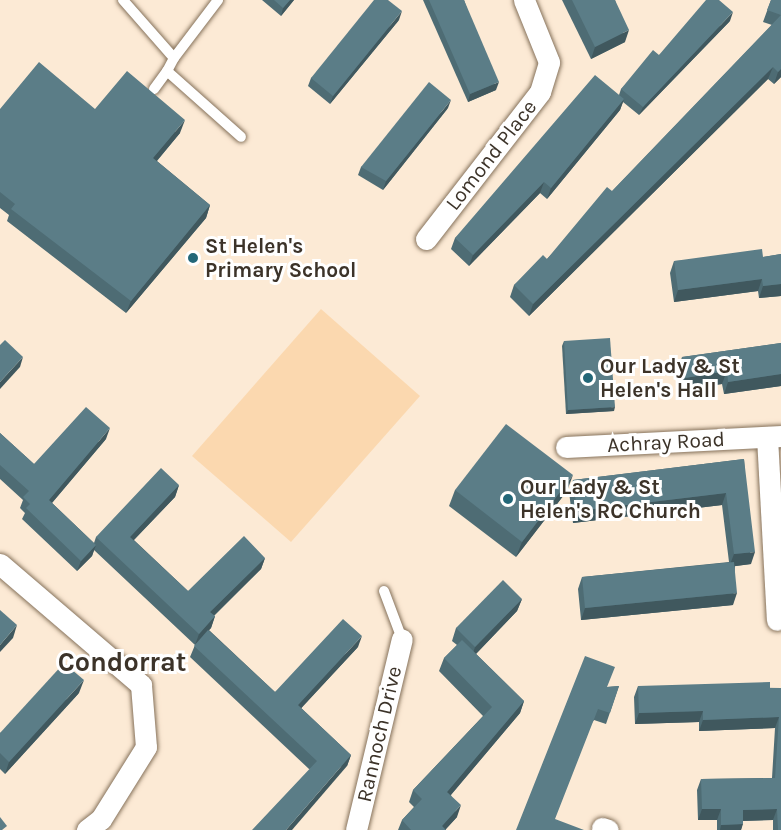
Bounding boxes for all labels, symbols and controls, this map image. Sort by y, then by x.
street label: Lomond Place [440,95,542,215]
place label: St Helen's Primary School [205,233,356,283]
marker: St Helen's Primary School [186,251,200,265]
place label: Our Lady & St Helen's Hall [600,353,740,403]
marker: Our Lady & St Helen's Hall [581,371,595,385]
street label: Achray Road [607,426,725,458]
place label: Our Lady & St Helen's RC Church [520,474,701,524]
marker: Our Lady & St Helen's RC Church [501,492,515,506]
district label: Condorrat [58,647,186,679]
street label: Rannoch Drive [351,664,407,804]

